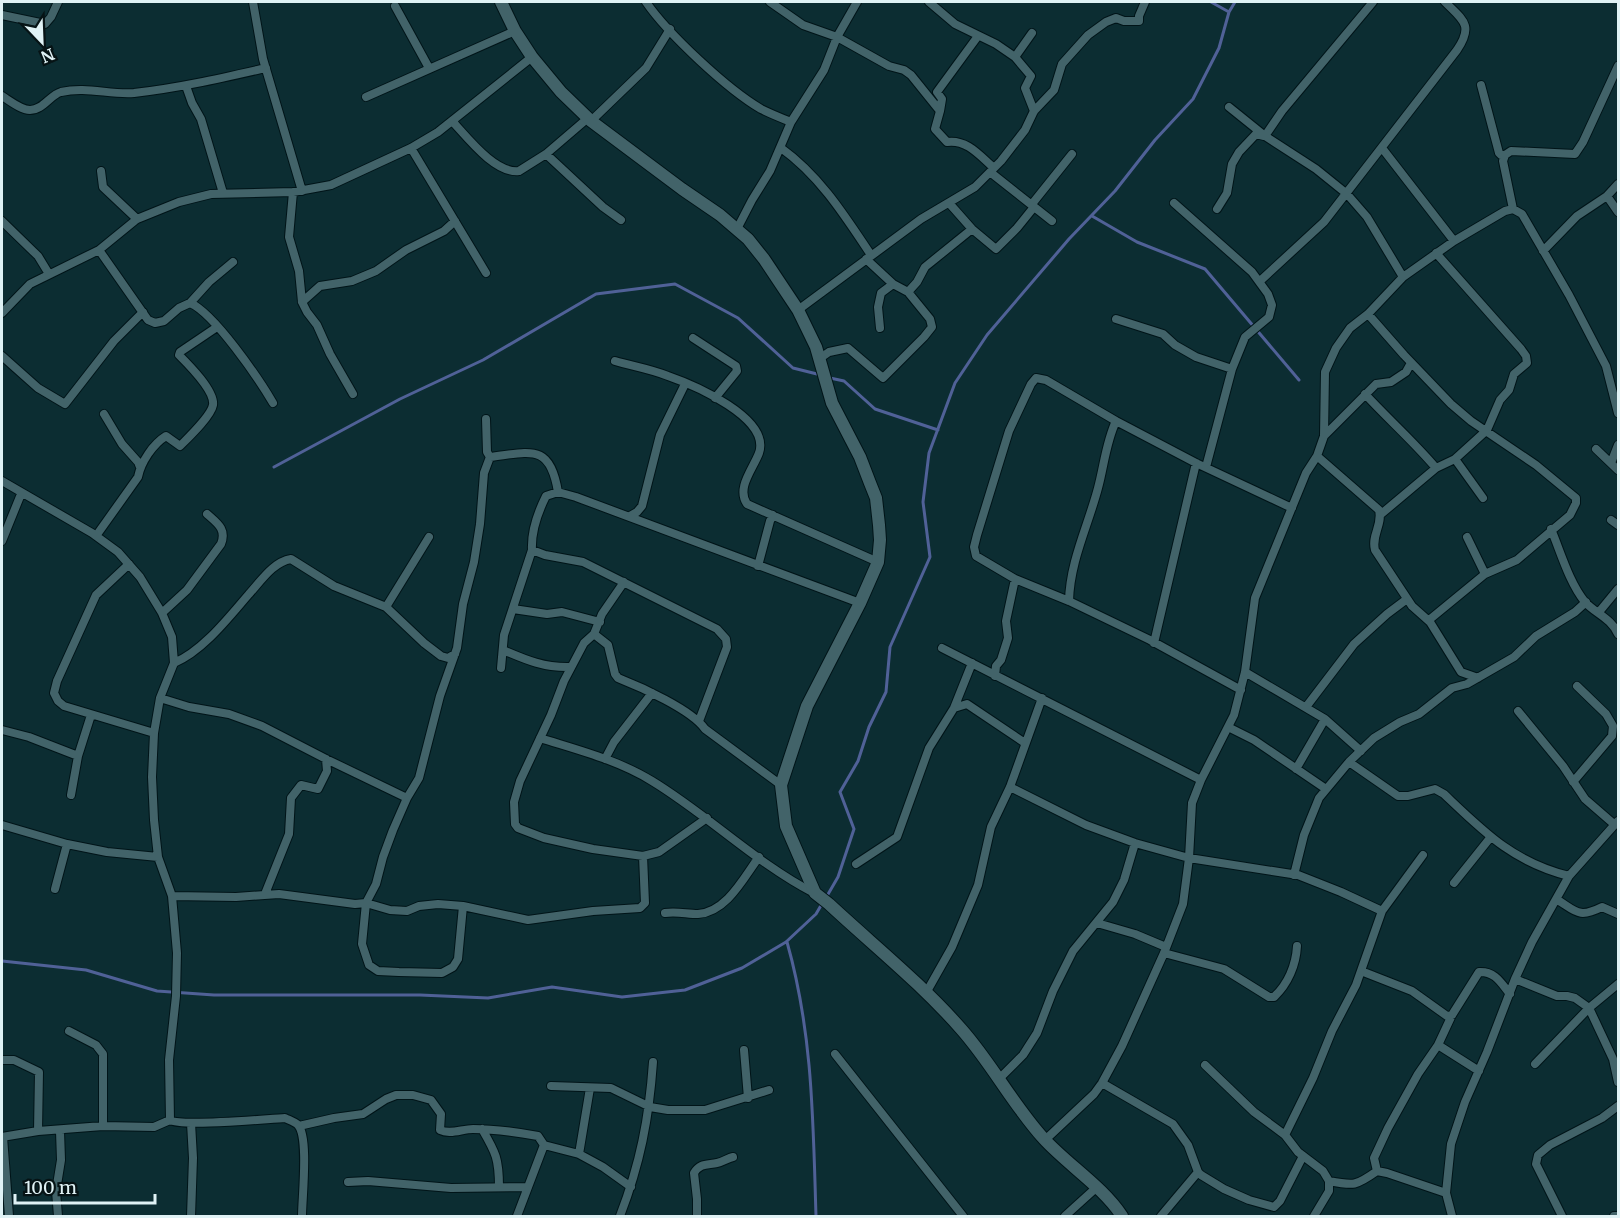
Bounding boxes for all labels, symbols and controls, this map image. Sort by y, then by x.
north arrow [12,12,72,72]
text: N [38,44,58,68]
scale bar [15,1167,154,1205]
text: 100 m [24,1176,77,1199]

